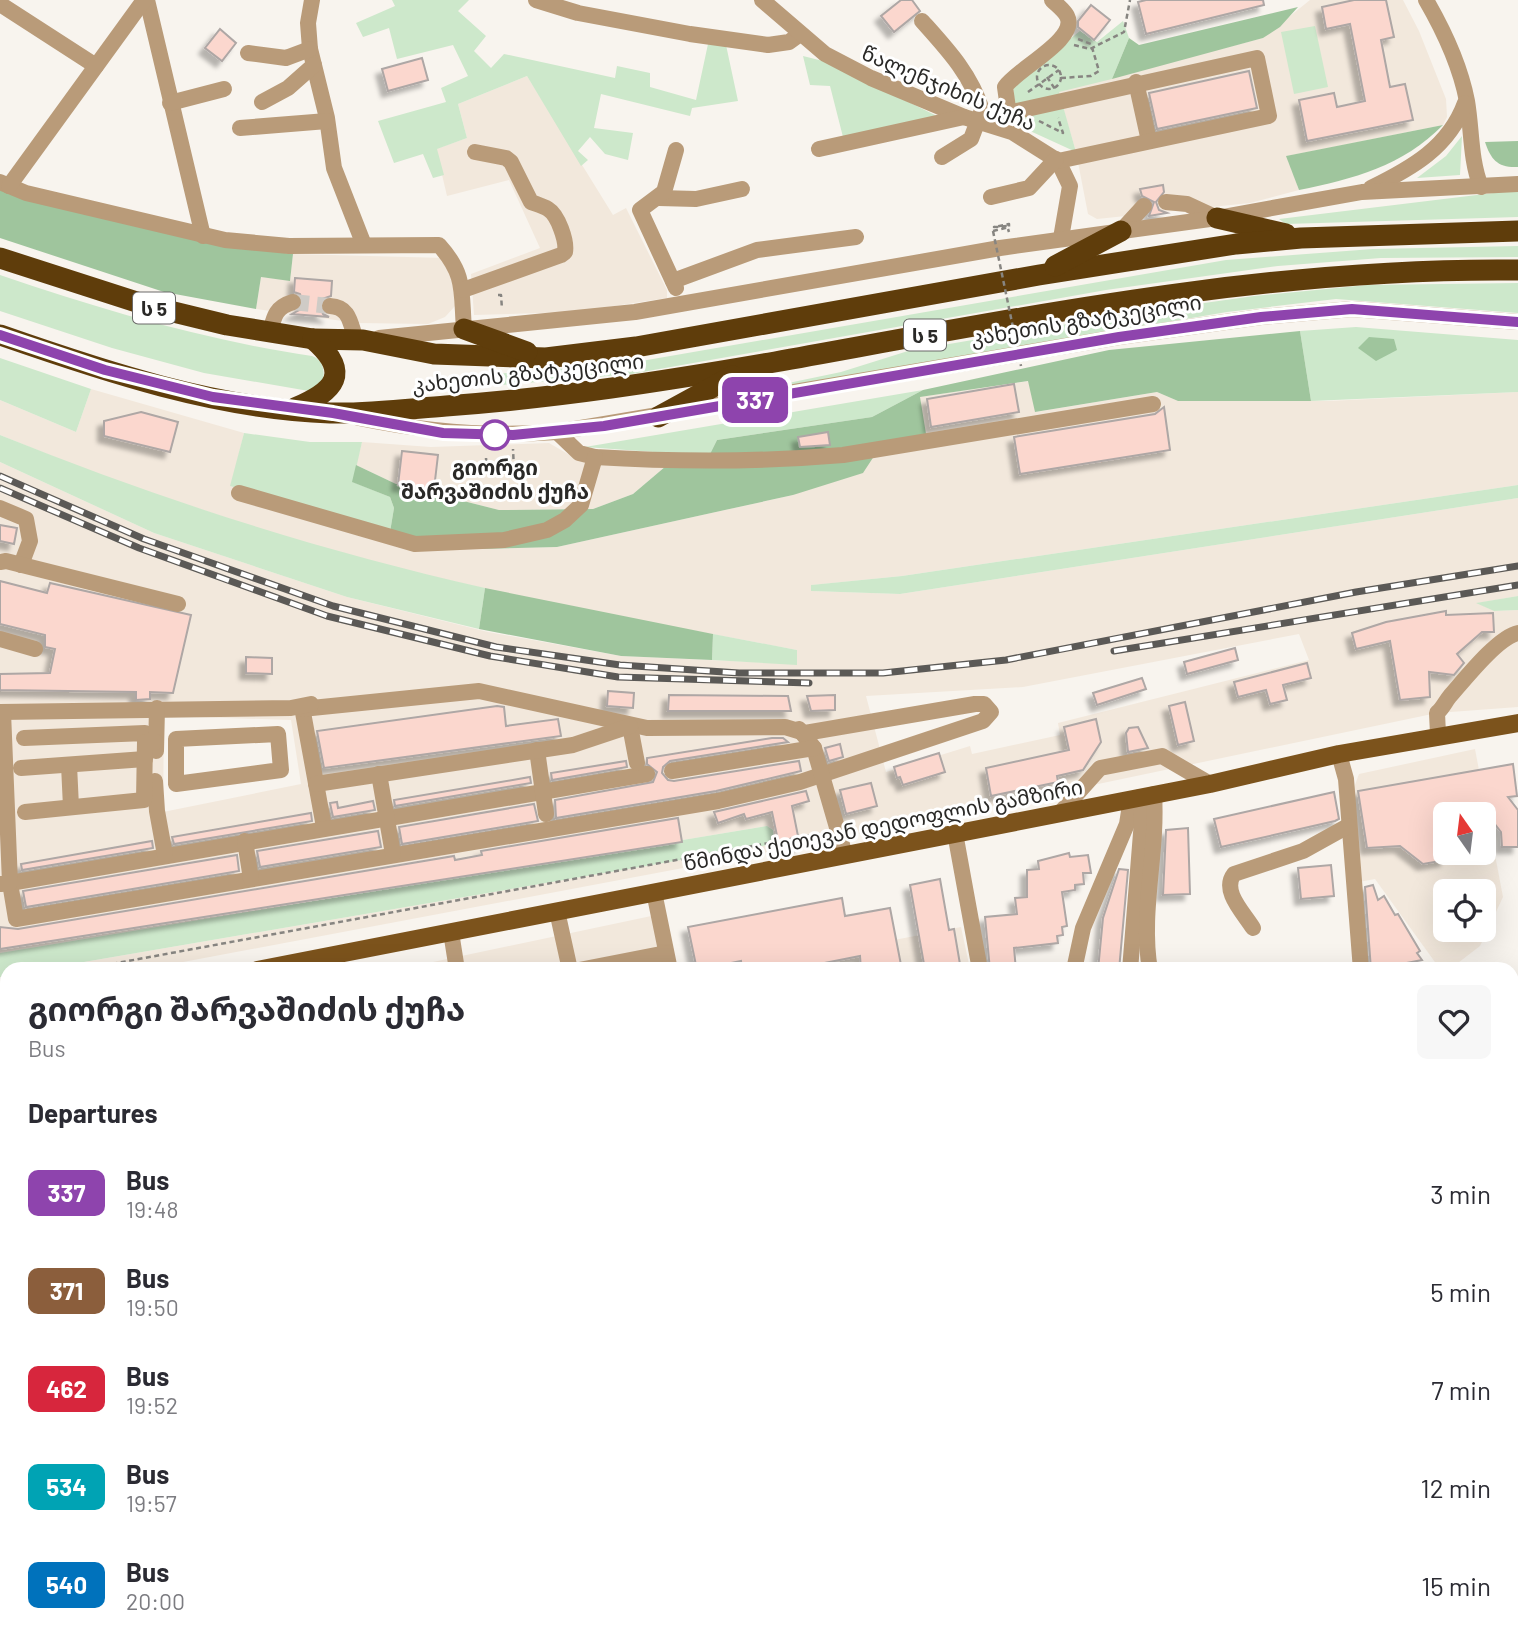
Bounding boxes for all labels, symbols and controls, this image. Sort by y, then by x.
street label: წალენჯიხის ქუჩა [858,39,1040,137]
street label: კახეთის გზატკეცილი [969,288,1203,352]
road number: ს 5 [133,292,175,324]
road number: ს 5 [904,320,946,350]
street label: კახეთის გზატკეცილი [411,347,645,399]
line badge: 337 [715,377,795,423]
text: 337 [736,385,774,414]
marker: გიორგი შარვაშიძის ქუჩა [480,420,510,450]
place label: გიორგი შარვაშიძის ქუჩა [401,454,589,504]
street label: წმინდა ქეთევან დედოფლის გამზირი [681,773,1085,877]
north arrow [1433,802,1496,864]
map controls [1433,802,1496,942]
button: locate [1433,879,1496,942]
button: heart [1417,985,1491,1059]
text: გიორგი შარვაშიძის ქუჩა [28,988,465,1028]
text: Bus [28,1034,66,1062]
text: Departures [28,1097,158,1128]
text: Bus [126,1164,169,1195]
text: 337 [48,1178,85,1207]
text: 3 min [1430,1178,1491,1209]
text: 19:48 [126,1195,179,1223]
text: Bus [126,1262,169,1293]
text: 371 [50,1276,83,1305]
text: 5 min [1430,1276,1491,1307]
text: 19:50 [126,1293,179,1321]
text: Bus [126,1360,169,1391]
text: 462 [46,1374,87,1403]
text: 7 min [1431,1374,1491,1405]
text: 19:52 [126,1391,178,1419]
text: Bus [126,1458,169,1489]
text: 534 [46,1472,87,1501]
text: 12 min [1421,1472,1491,1503]
text: 19:57 [126,1489,177,1517]
text: Bus [126,1556,169,1587]
text: 540 [46,1570,87,1599]
text: 15 min [1421,1570,1491,1601]
text: 20:00 [126,1587,185,1615]

